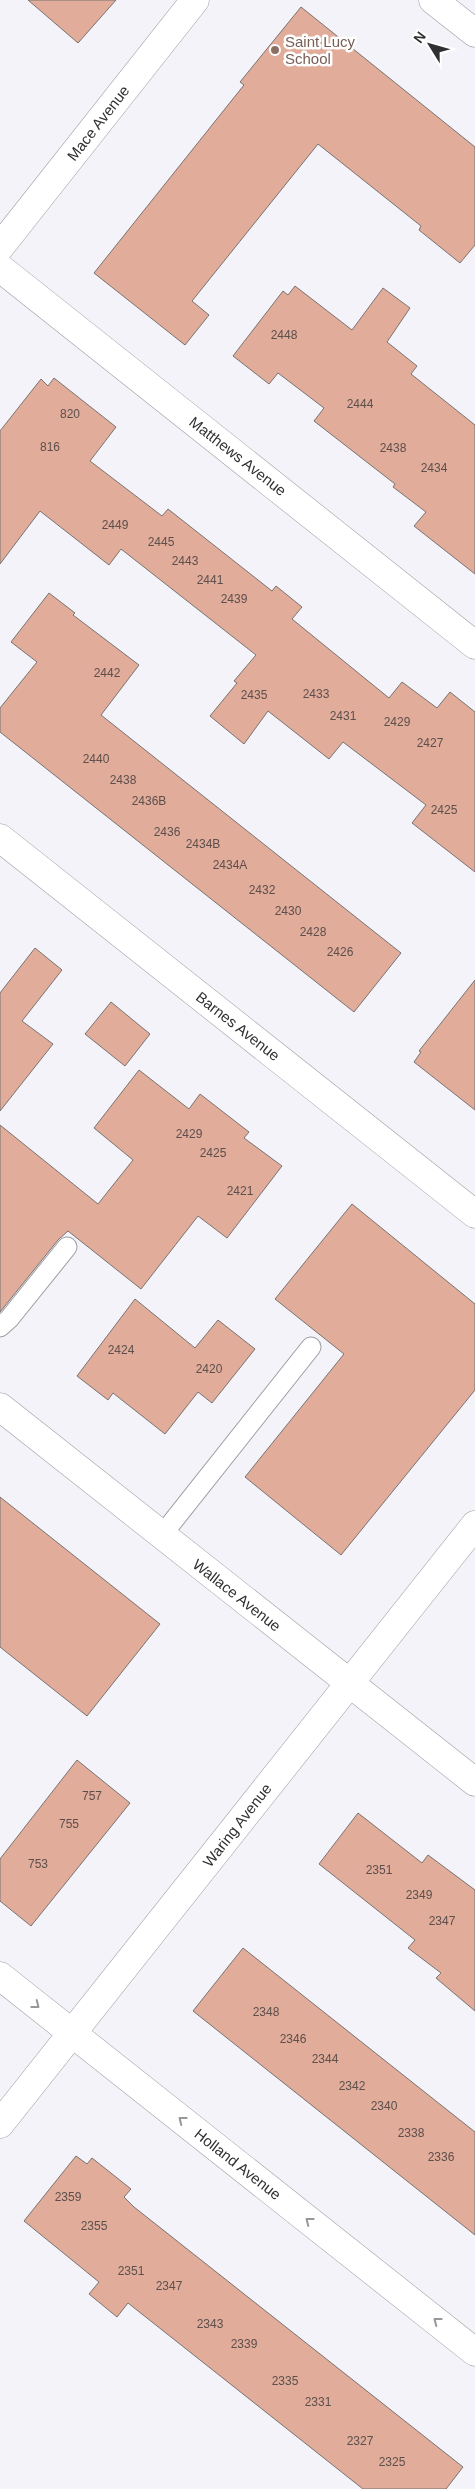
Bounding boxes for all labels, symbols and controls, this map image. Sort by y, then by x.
north arrow [405,20,455,70]
text: N [410,28,429,46]
place label: Saint Lucy School [285,33,356,67]
marker: Saint Lucy School [269,44,281,56]
street label: Mace Avenue [63,82,133,164]
house number: 2448 [271,328,298,342]
house number: 2444 [347,397,374,411]
house number: 820 [60,407,80,421]
street label: Matthews Avenue [186,413,290,499]
house number: 816 [40,440,60,454]
house number: 2438 [380,441,407,455]
house number: 2434 [421,461,448,475]
house number: 2449 [102,518,129,532]
house number: 2445 [148,535,175,549]
house number: 2443 [172,554,199,568]
house number: 2441 [197,573,224,587]
house number: 2439 [221,592,248,606]
house number: 2442 [94,666,121,680]
house number: 2433 [303,687,330,701]
house number: 2435 [241,688,268,702]
house number: 2431 [330,709,357,723]
house number: 2429 [384,715,411,729]
house number: 2427 [417,736,444,750]
house number: 2440 [83,752,110,766]
house number: 2438 [110,773,137,787]
house number: 2436B [132,794,166,808]
house number: 2425 [431,803,458,817]
house number: 2436 [154,825,181,839]
house number: 2434B [186,837,220,851]
house number: 2434A [213,858,247,872]
house number: 2432 [249,883,276,897]
house number: 2430 [275,904,302,918]
house number: 2428 [300,925,327,939]
house number: 2426 [327,945,354,959]
street label: Barnes Avenue [193,988,283,1064]
house number: 2429 [176,1127,203,1141]
house number: 2425 [200,1146,227,1160]
house number: 2421 [227,1184,254,1198]
house number: 2424 [108,1343,135,1357]
house number: 2420 [196,1362,223,1376]
street label: Wallace Avenue [190,1555,284,1635]
street label: Waring Avenue [199,1780,275,1870]
house number: 757 [82,1789,102,1803]
house number: 755 [59,1817,79,1831]
house number: 753 [28,1857,48,1871]
house number: 2351 [366,1863,393,1877]
house number: 2349 [406,1888,433,1902]
house number: 2347 [429,1914,456,1928]
one-way arrow [30,1999,39,2007]
house number: 2348 [253,2005,280,2019]
house number: 2346 [280,2032,307,2046]
house number: 2344 [312,2052,339,2066]
house number: 2342 [339,2079,366,2093]
house number: 2340 [371,2099,398,2113]
one-way arrow [179,2117,188,2125]
street label: Holland Avenue [191,2125,285,2203]
house number: 2338 [398,2126,425,2140]
house number: 2336 [428,2150,455,2164]
house number: 2359 [55,2190,82,2204]
one-way arrow [306,2218,315,2226]
house number: 2355 [81,2219,108,2233]
house number: 2351 [118,2264,145,2278]
house number: 2347 [156,2279,183,2293]
house number: 2343 [197,2317,224,2331]
one-way arrow [434,2319,443,2327]
house number: 2339 [231,2337,258,2351]
house number: 2335 [272,2374,299,2388]
house number: 2331 [305,2395,332,2409]
house number: 2327 [347,2434,374,2448]
house number: 2325 [379,2455,406,2469]

